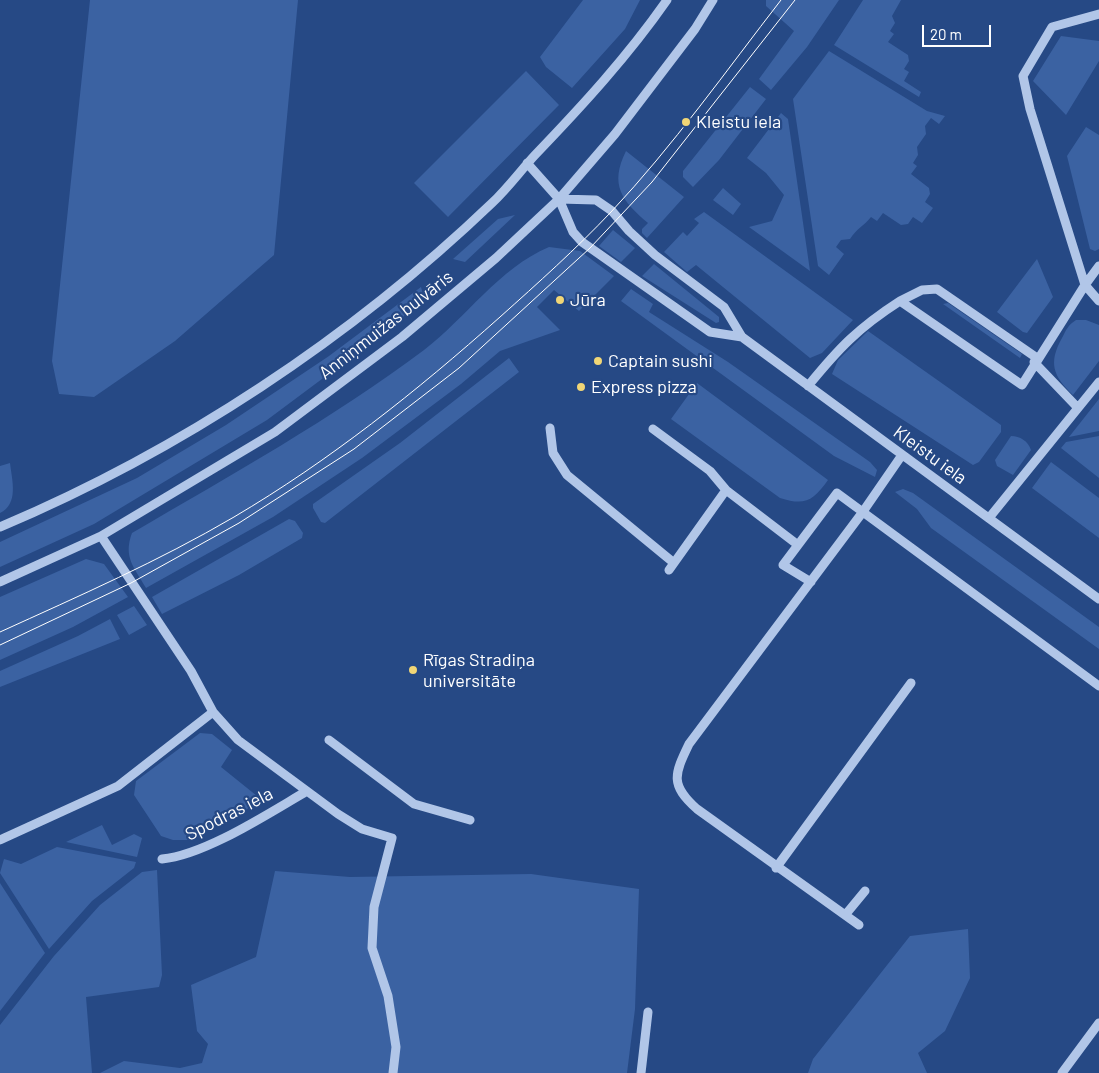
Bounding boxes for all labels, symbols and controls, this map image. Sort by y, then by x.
scale bar [924,15,993,47]
text: 20 m [930,25,962,43]
place label: Kleistu iela [696,111,781,133]
marker: Kleistu iela [680,116,692,128]
street label: Anniņmuižas bulvāris [315,266,457,384]
place label: Jūra [570,289,606,311]
marker: Jūra [554,294,566,306]
place label: Captain sushi [608,350,713,372]
marker: Captain sushi [592,355,604,367]
place label: Express pizza [591,376,697,398]
marker: Express pizza [575,381,587,393]
street label: Kleistu iela [889,421,971,489]
place label: Rīgas Stradiņa universitāte [423,649,535,692]
marker: Rīgas Stradiņa universitāte [407,664,419,676]
street label: Spodras iela [182,783,276,845]

